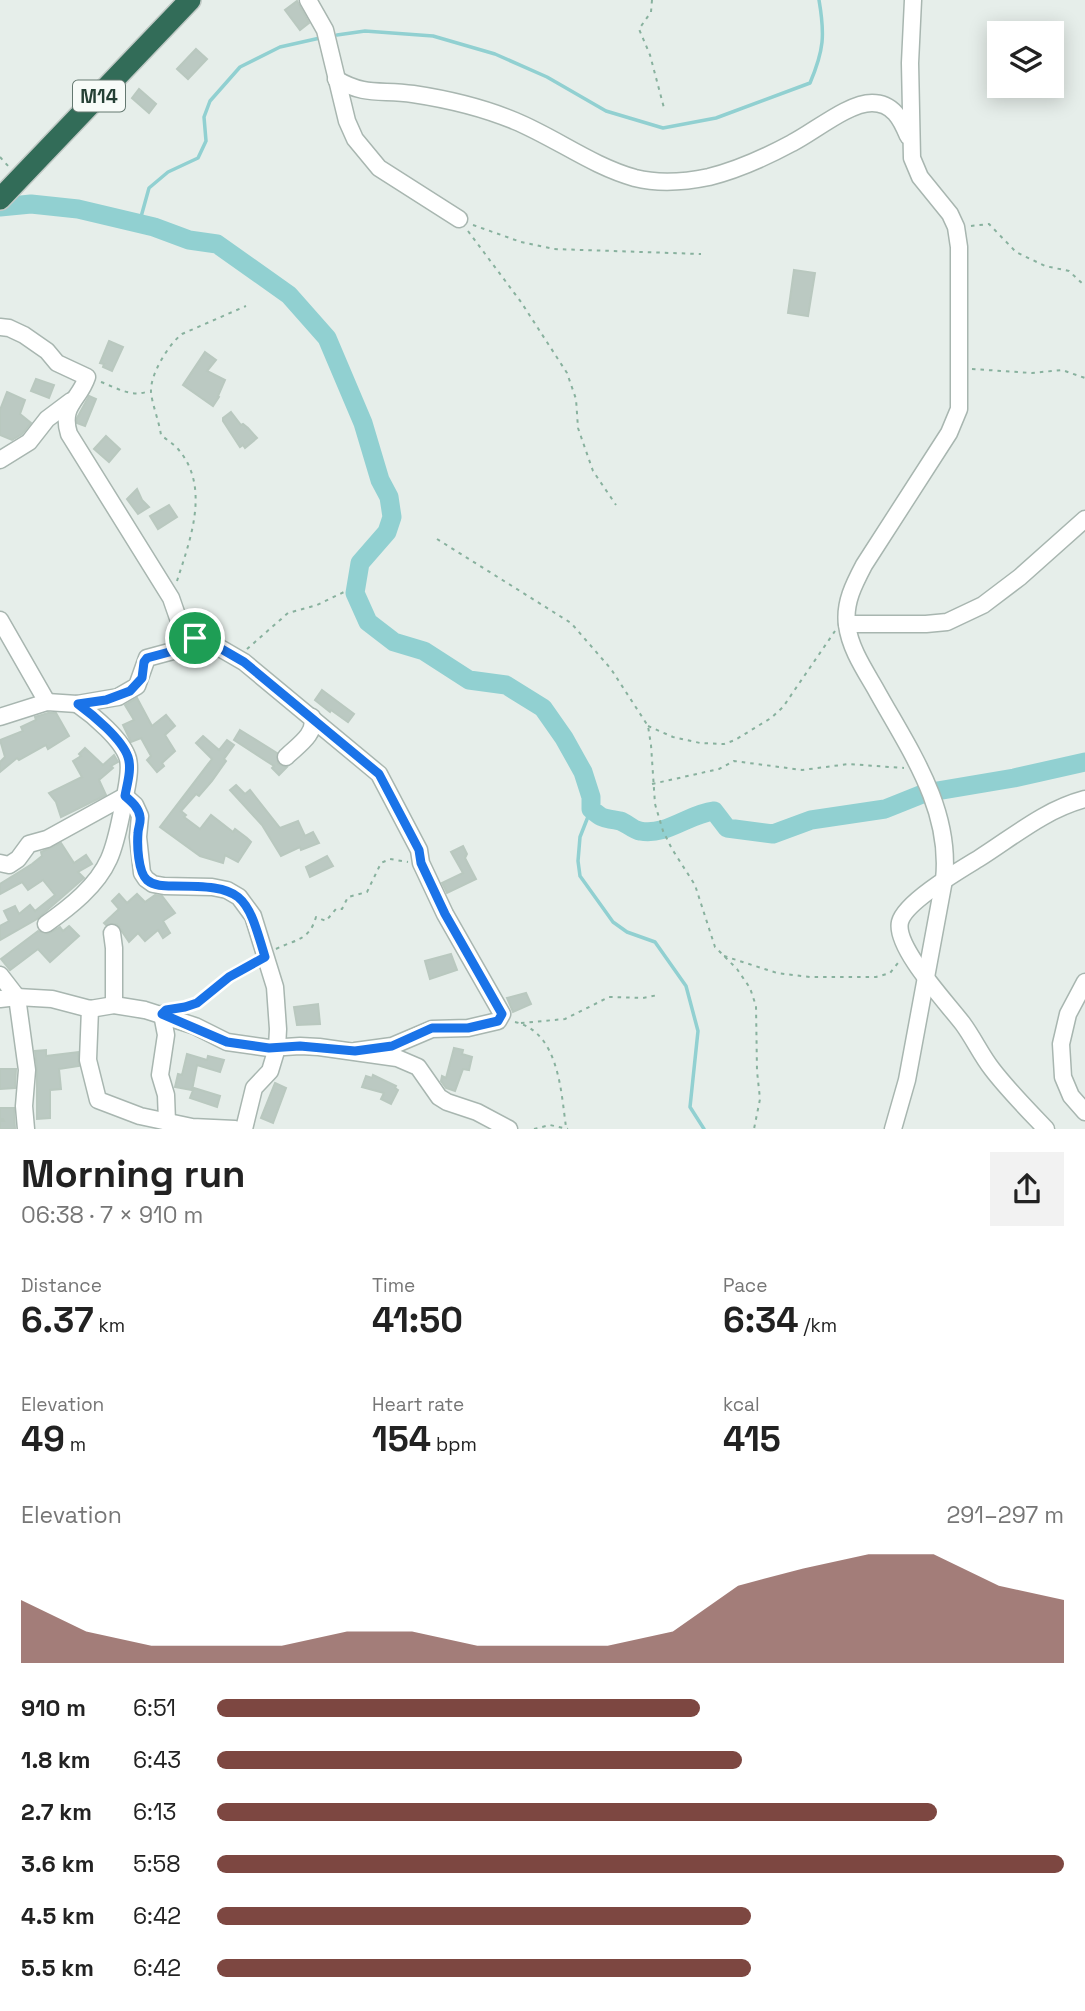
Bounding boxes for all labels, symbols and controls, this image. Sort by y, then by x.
map controls [987,21,1064,98]
button: layers [987,21,1064,98]
road number: M14 [73,80,125,111]
pin [165,608,225,668]
icon: arrive [176,619,214,657]
text: Morning run [21,1150,246,1198]
button: share [990,1152,1064,1226]
text: 06:38 · 7 × 910 m [21,1200,203,1230]
text: Distance [21,1273,102,1298]
text: Time [372,1273,415,1298]
text: Pace [723,1273,767,1298]
text: 6.37 [21,1298,94,1342]
text: 41:50 [372,1298,463,1342]
text: 6:34 [723,1298,799,1342]
text: km [94,1313,125,1338]
text: /km [799,1313,837,1338]
text: Elevation [21,1392,104,1417]
text: Heart rate [372,1392,464,1417]
text: kcal [723,1392,760,1417]
text: 49 [21,1417,65,1461]
text: 154 [372,1417,431,1461]
text: 415 [723,1417,781,1461]
text: m [65,1432,86,1457]
text: bpm [431,1432,477,1457]
text: Elevation [21,1500,122,1530]
text: 291–297 m [946,1500,1064,1530]
text: 910 m [21,1693,86,1723]
text: 6:51 [133,1693,176,1723]
text: 1.8 km [21,1745,91,1775]
text: 6:43 [133,1745,181,1775]
text: 2.7 km [21,1797,92,1827]
text: 6:13 [133,1797,176,1827]
text: 3.6 km [21,1849,94,1879]
text: 5:58 [133,1849,181,1879]
text: 4.5 km [21,1901,95,1931]
text: 6:42 [133,1901,181,1931]
text: 5.5 km [21,1953,94,1983]
text: 6:42 [133,1953,181,1983]

